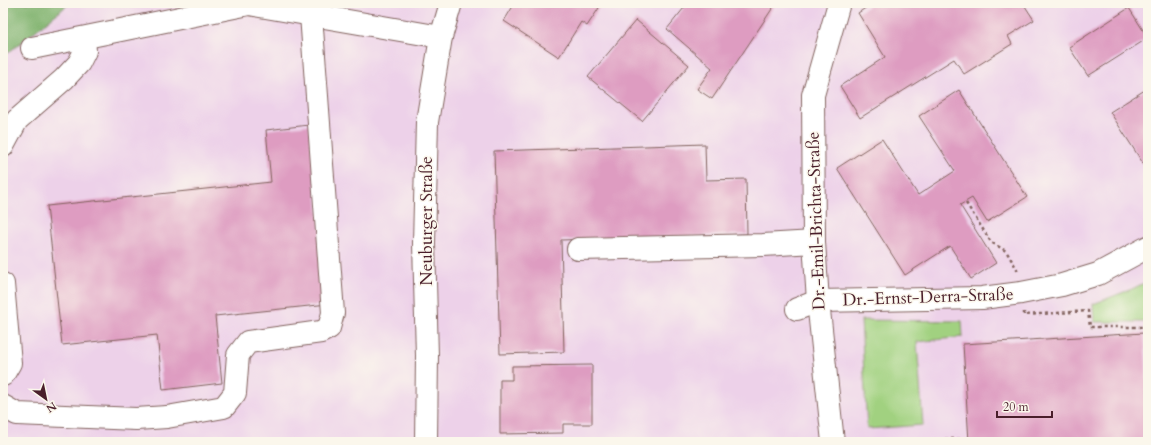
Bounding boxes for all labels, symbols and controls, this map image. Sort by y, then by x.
street label: Dr.-Emil-Brichta-Straße [801,131,831,311]
street label: Neuburger Straße [415,156,438,286]
street label: Dr.-Ernst-Derra-Straße [842,283,1014,311]
north arrow [26,379,66,419]
scale bar [997,393,1052,419]
text: N [43,398,59,416]
text: 20 m [1003,399,1030,415]

